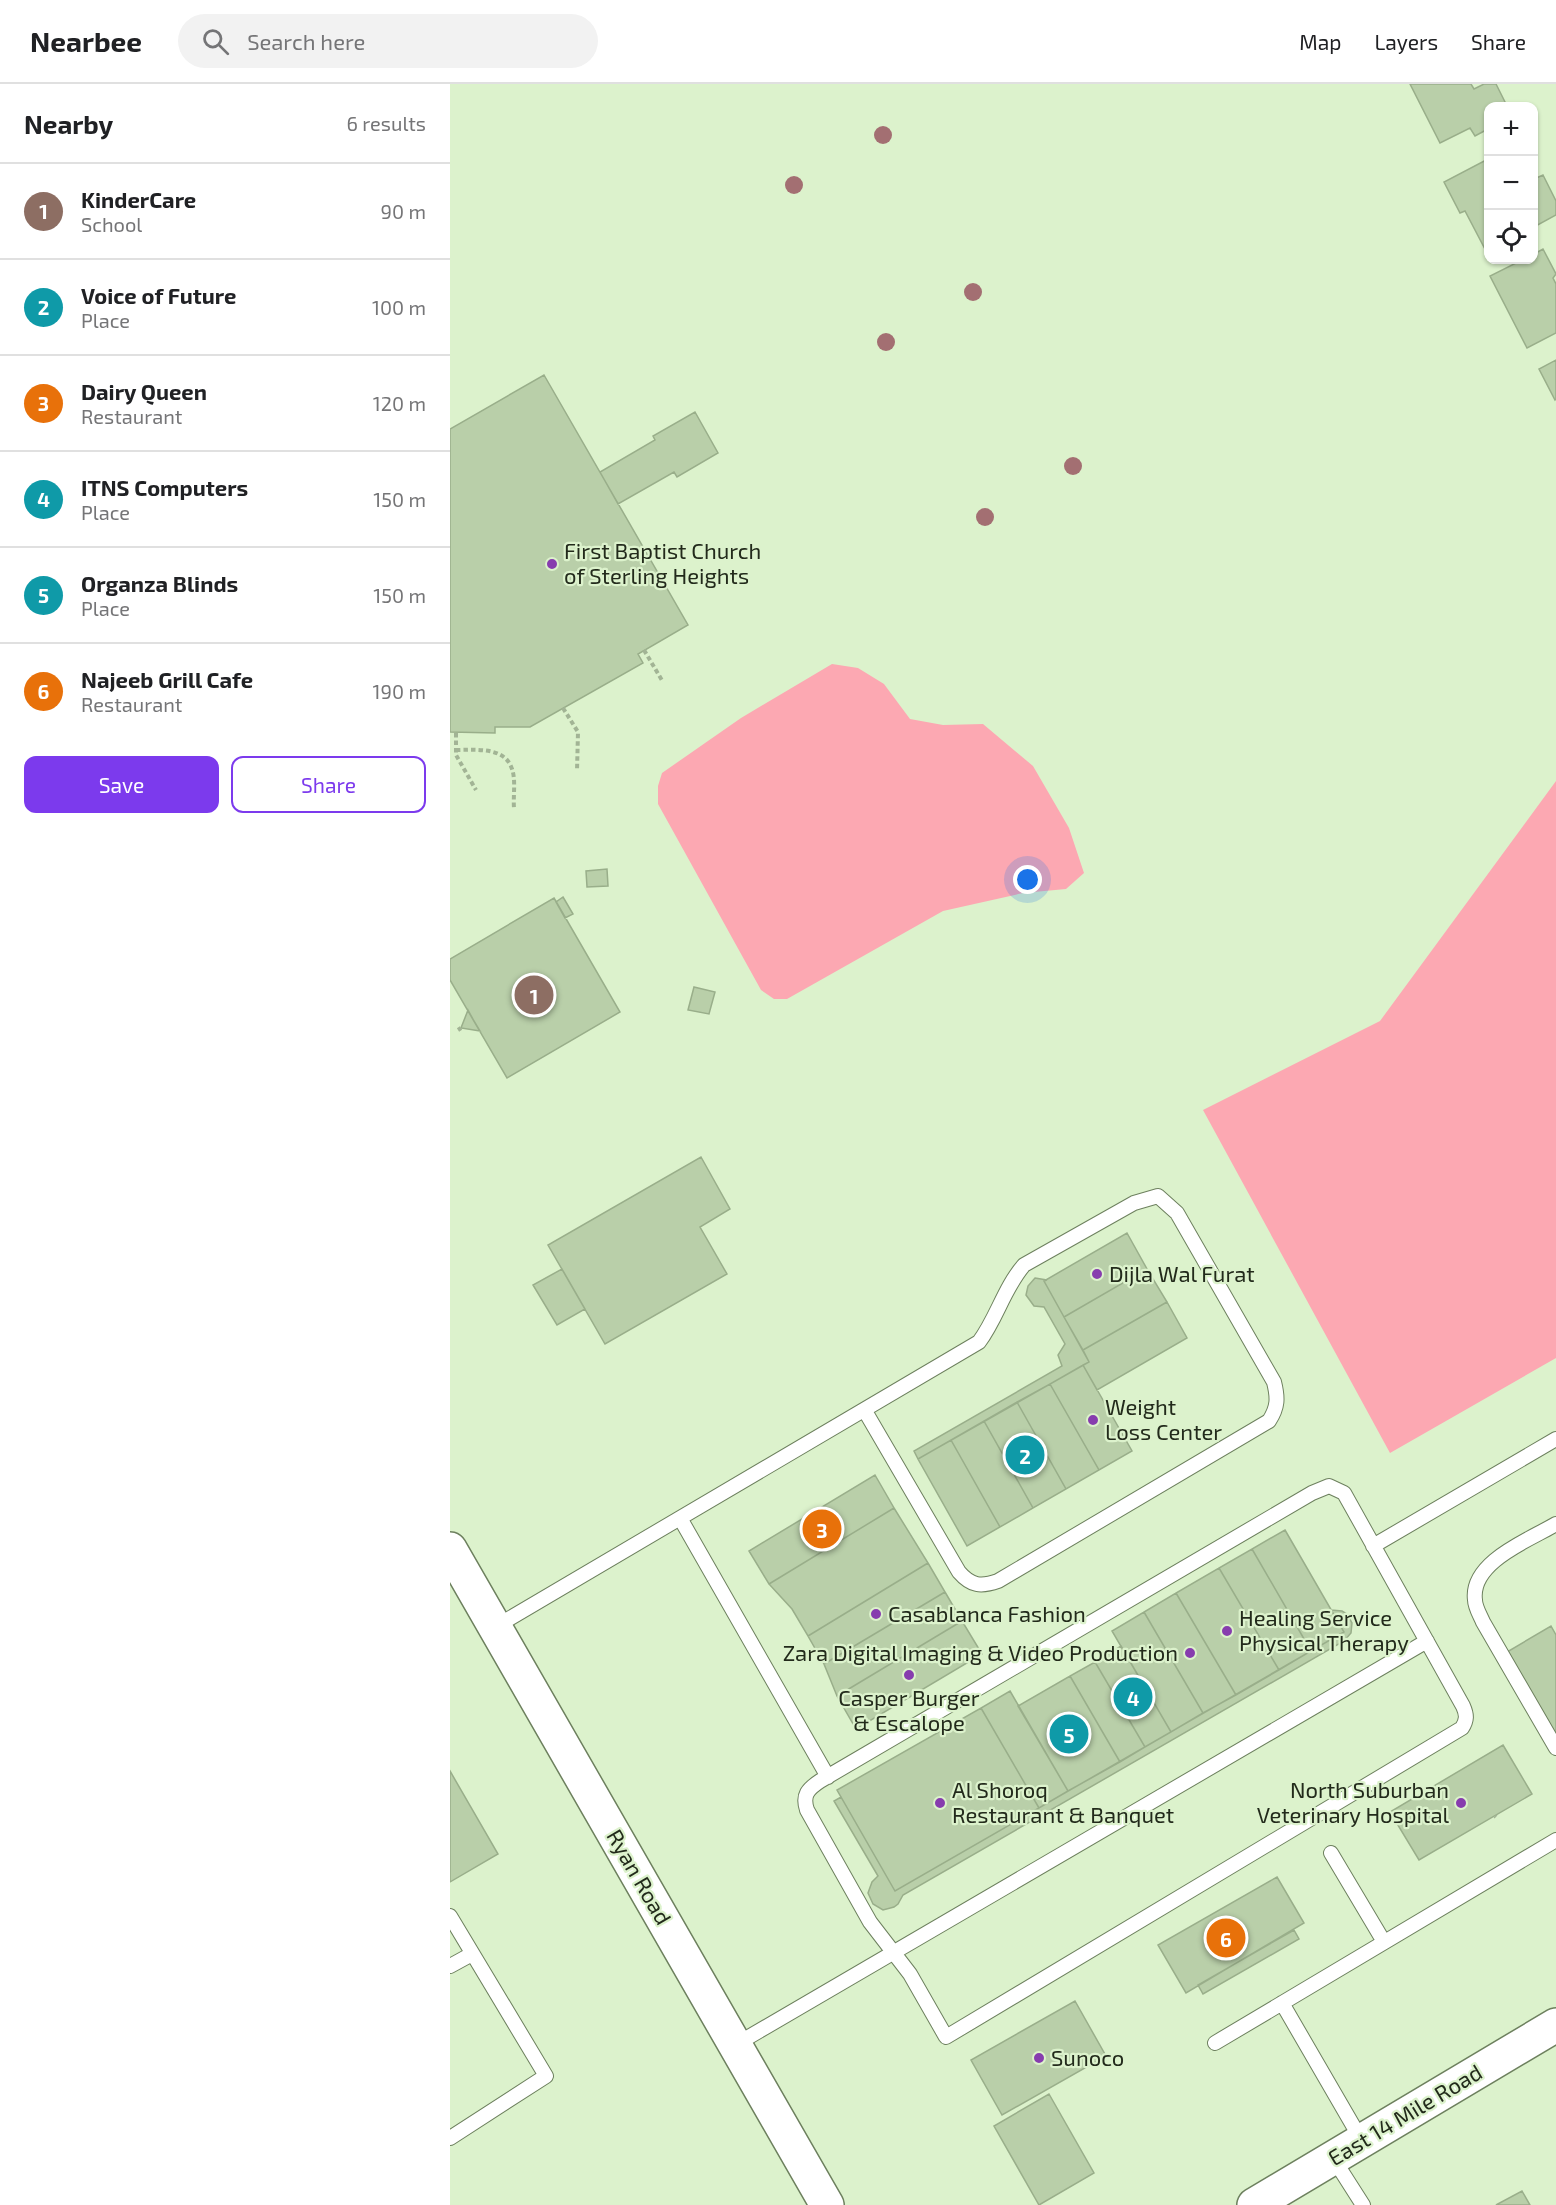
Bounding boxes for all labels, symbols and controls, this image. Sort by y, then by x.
search box [178,14,598,68]
text: Nearbee [30,24,142,58]
icon: search [199,25,232,58]
text: Search here [247,28,365,54]
text: Map [1299,29,1341,54]
text: Layers [1374,29,1438,54]
text: Share [1471,29,1526,54]
map controls [1484,102,1538,264]
button: + [1484,102,1538,156]
text: Nearby [24,108,113,139]
text: 6 results [346,111,426,135]
button: − [1484,156,1538,210]
text: KinderCare [81,186,196,212]
text: 1 [39,199,48,223]
text: 90 m [381,199,426,223]
button: locate [1484,210,1538,264]
text: School [81,212,142,236]
text: Voice of Future [81,282,236,308]
text: 2 [38,295,49,319]
text: 100 m [372,295,426,319]
text: Place [81,308,130,332]
text: Dairy Queen [81,378,207,404]
text: 3 [38,391,49,415]
text: 120 m [373,391,426,415]
text: Restaurant [81,404,182,428]
text: ITNS Computers [81,474,248,500]
text: 4 [37,487,50,511]
text: 150 m [373,487,426,511]
text: Place [81,500,130,524]
place label: First Baptist Church of Sterling Heights [564,537,761,588]
marker: First Baptist Church of Sterling Heights [545,557,559,571]
text: Organza Blinds [81,570,238,596]
text: 5 [38,583,49,607]
text: 150 m [373,583,426,607]
text: Place [81,596,130,620]
text: Najeeb Grill Cafe [81,666,253,692]
text: 6 [38,679,49,703]
text: 190 m [373,679,426,703]
text: Restaurant [81,692,182,716]
button: Save [24,756,219,813]
button: Share [231,756,426,813]
your location [1013,865,1042,894]
pin: 1 [514,972,554,1018]
place label: Dijla Wal Furat [1109,1260,1255,1287]
marker: Dijla Wal Furat [1090,1267,1104,1281]
place label: Weight Loss Center [1105,1393,1222,1444]
marker: Weight Loss Center [1086,1413,1100,1427]
pin: 2 [1006,1432,1044,1478]
pin: 3 [802,1506,842,1552]
place label: Casablanca Fashion [888,1600,1086,1626]
place label: Healing Service Physical Therapy [1239,1604,1409,1655]
marker: Casablanca Fashion [869,1607,883,1621]
marker: Healing Service Physical Therapy [1220,1624,1234,1638]
place label: Zara Digital Imaging & Video Production [783,1639,1178,1665]
marker: Zara Digital Imaging & Video Production [1183,1646,1197,1660]
marker: Casper Burger & Escalope [902,1668,916,1682]
pin: 4 [1114,1674,1152,1720]
place label: Casper Burger & Escalope [838,1684,980,1735]
pin: 5 [1050,1712,1088,1756]
place label: Al Shoroq Restaurant & Banquet [952,1776,1174,1827]
place label: North Suburban Veterinary Hospital [1257,1776,1449,1827]
marker: Al Shoroq Restaurant & Banquet [933,1796,947,1810]
marker: North Suburban Veterinary Hospital [1454,1796,1468,1810]
street label: Ryan Road [602,1824,678,1929]
pin: 6 [1206,1916,1246,1960]
place label: Sunoco [1051,2044,1124,2070]
marker: Sunoco [1032,2051,1046,2065]
street label: East 14 Mile Road [1323,2058,1486,2170]

